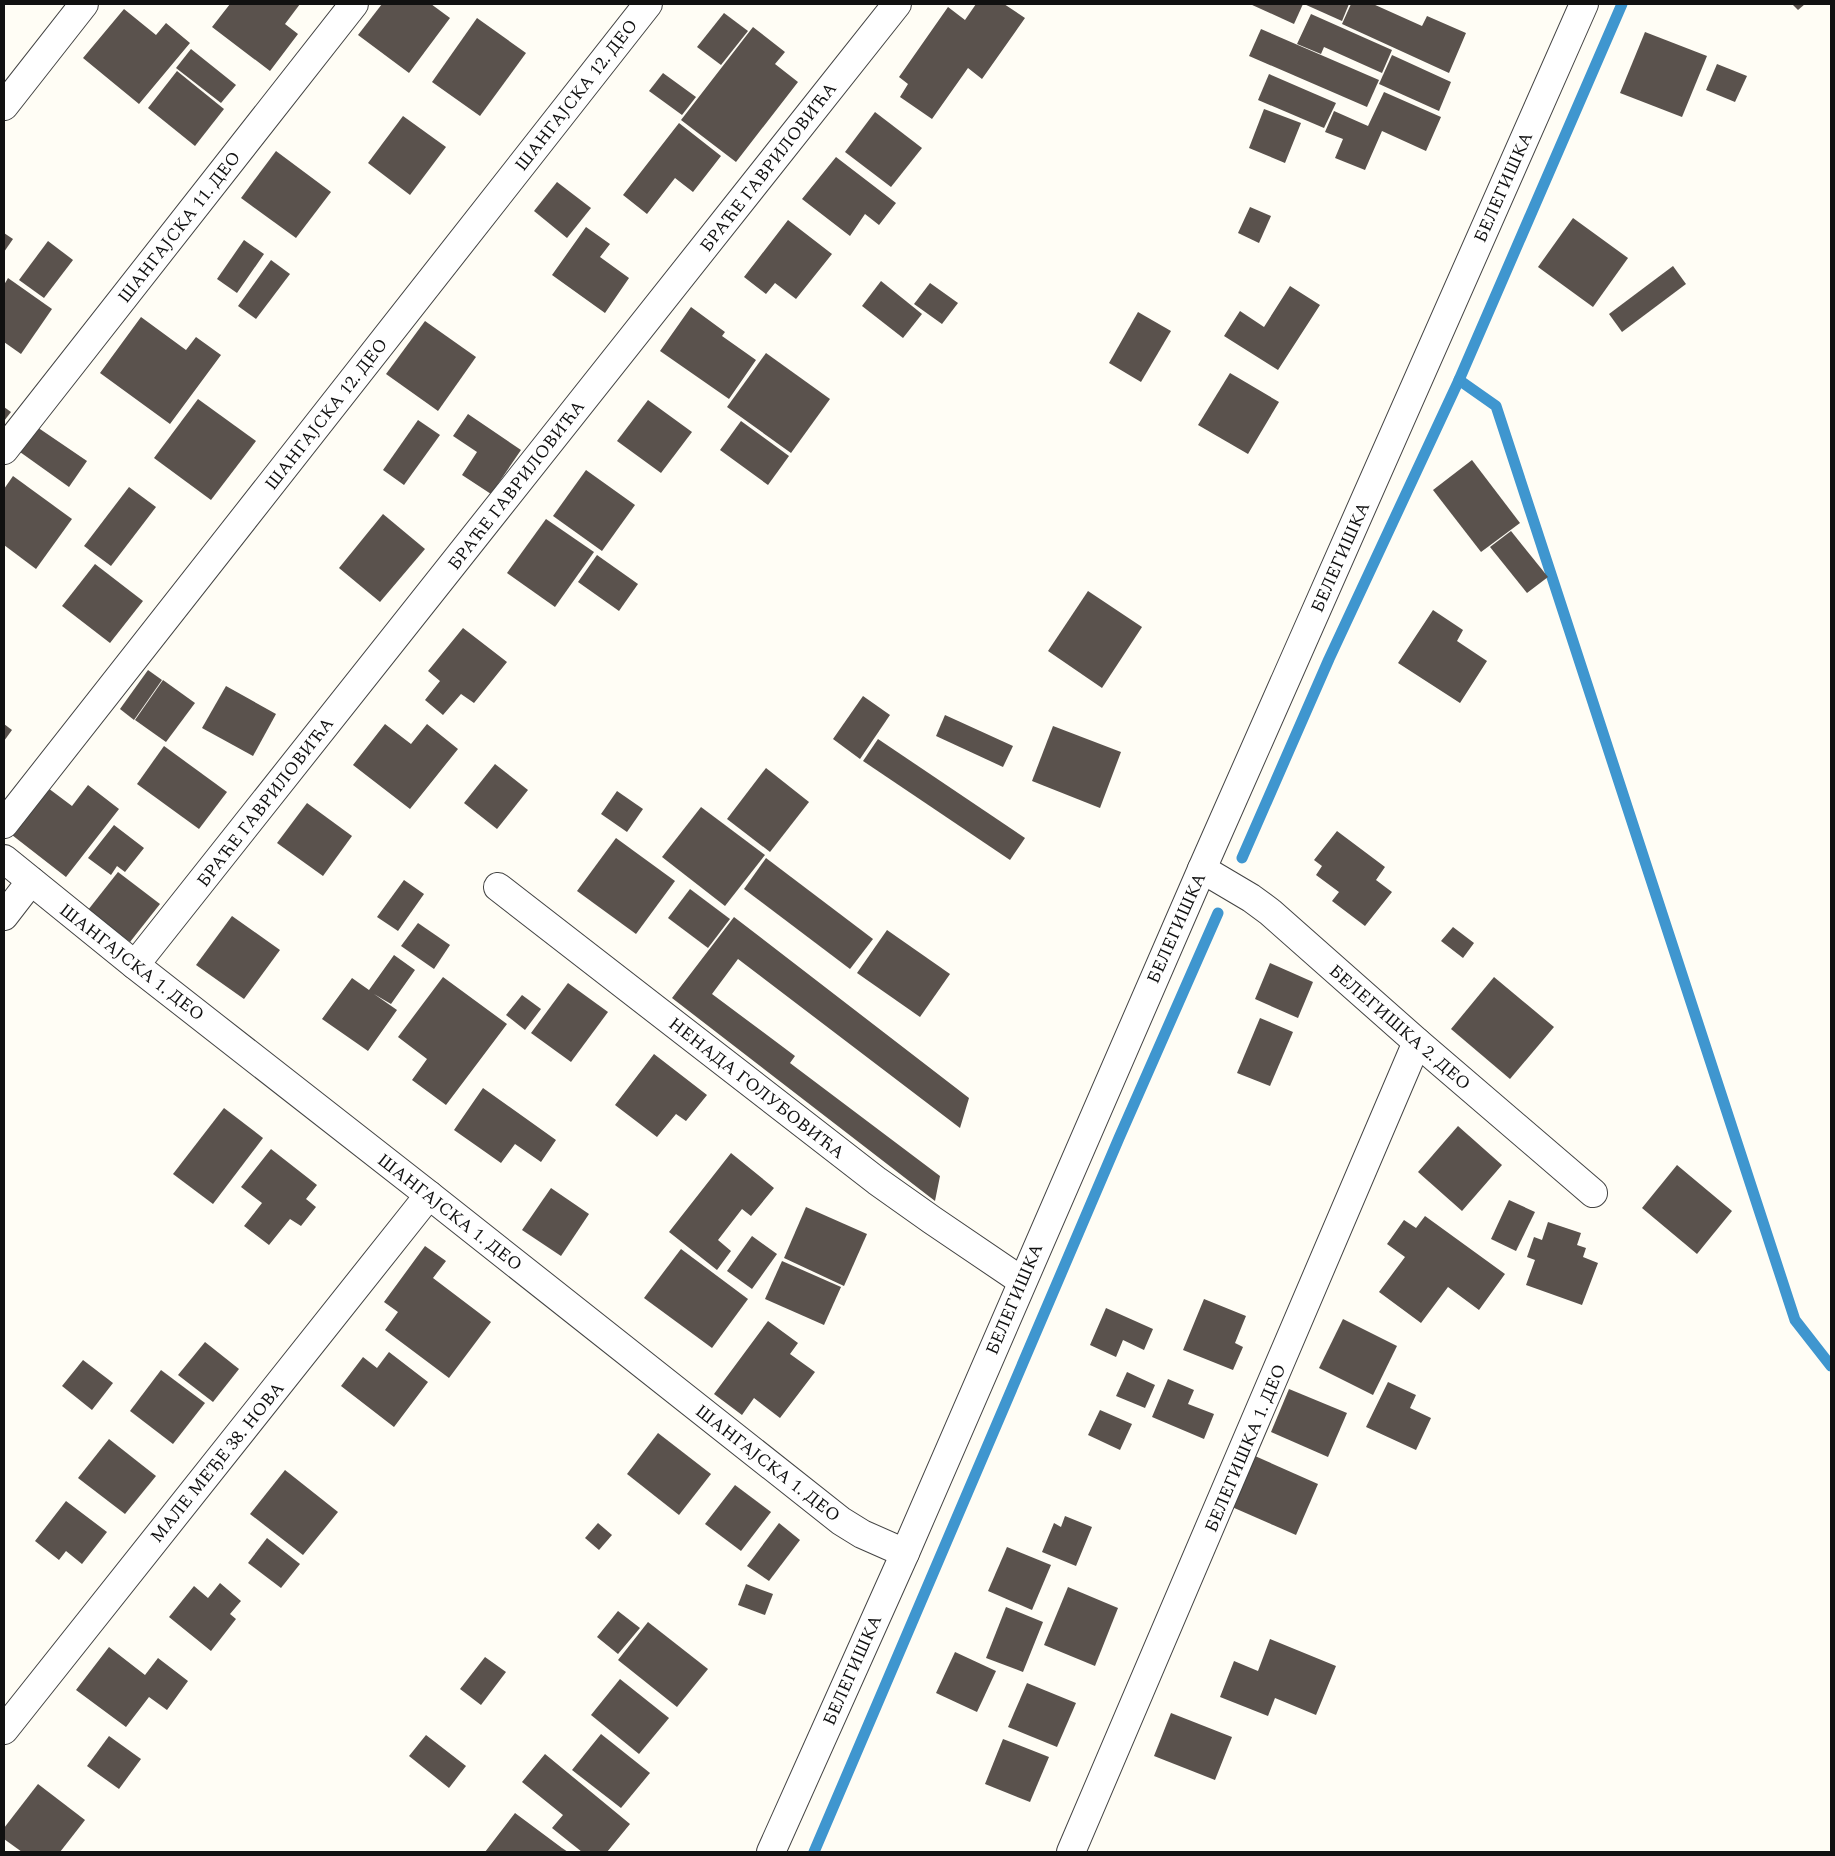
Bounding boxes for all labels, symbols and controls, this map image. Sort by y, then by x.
street label: ШАНГАЈСКА 12. ДЕО [508,13,645,177]
street label: БРАЋЕ ГАВРИЛОВИЋА [693,76,844,258]
street label: БЕЛЕГИШКА [1467,127,1540,247]
street label: ШАНГАЈСКА 11. ДЕО [111,145,248,309]
street label: ШАНГАЈСКА 12. ДЕО [258,332,395,496]
street label: БРАЋЕ ГАВРИЛОВИЋА [441,394,592,576]
street label: БЕЛЕГИШКА [1304,497,1377,617]
street label: БРАЋЕ ГАВРИЛОВИЋА [190,711,341,893]
street label: БЕЛЕГИШКА [1140,868,1213,988]
street label: ШАНГАЈСКА 1. ДЕО [53,897,210,1028]
street label: БЕЛЕГИШКА 2. ДЕО [1323,958,1477,1097]
street label: НЕНАДА ГОЛУБОВИЋА [663,1011,851,1166]
street label: ШАНГАЈСКА 1. ДЕО [371,1147,528,1278]
street label: БЕЛЕГИШКА [979,1239,1050,1359]
street label: БЕЛЕГИШКА 1. ДЕО [1198,1360,1293,1537]
street label: МАЛЕ МЕЂЕ 38. НОВА [144,1376,291,1549]
street label: ШАНГАЈСКА 1. ДЕО [689,1398,846,1529]
street label: БЕЛЕГИШКА [816,1610,889,1730]

